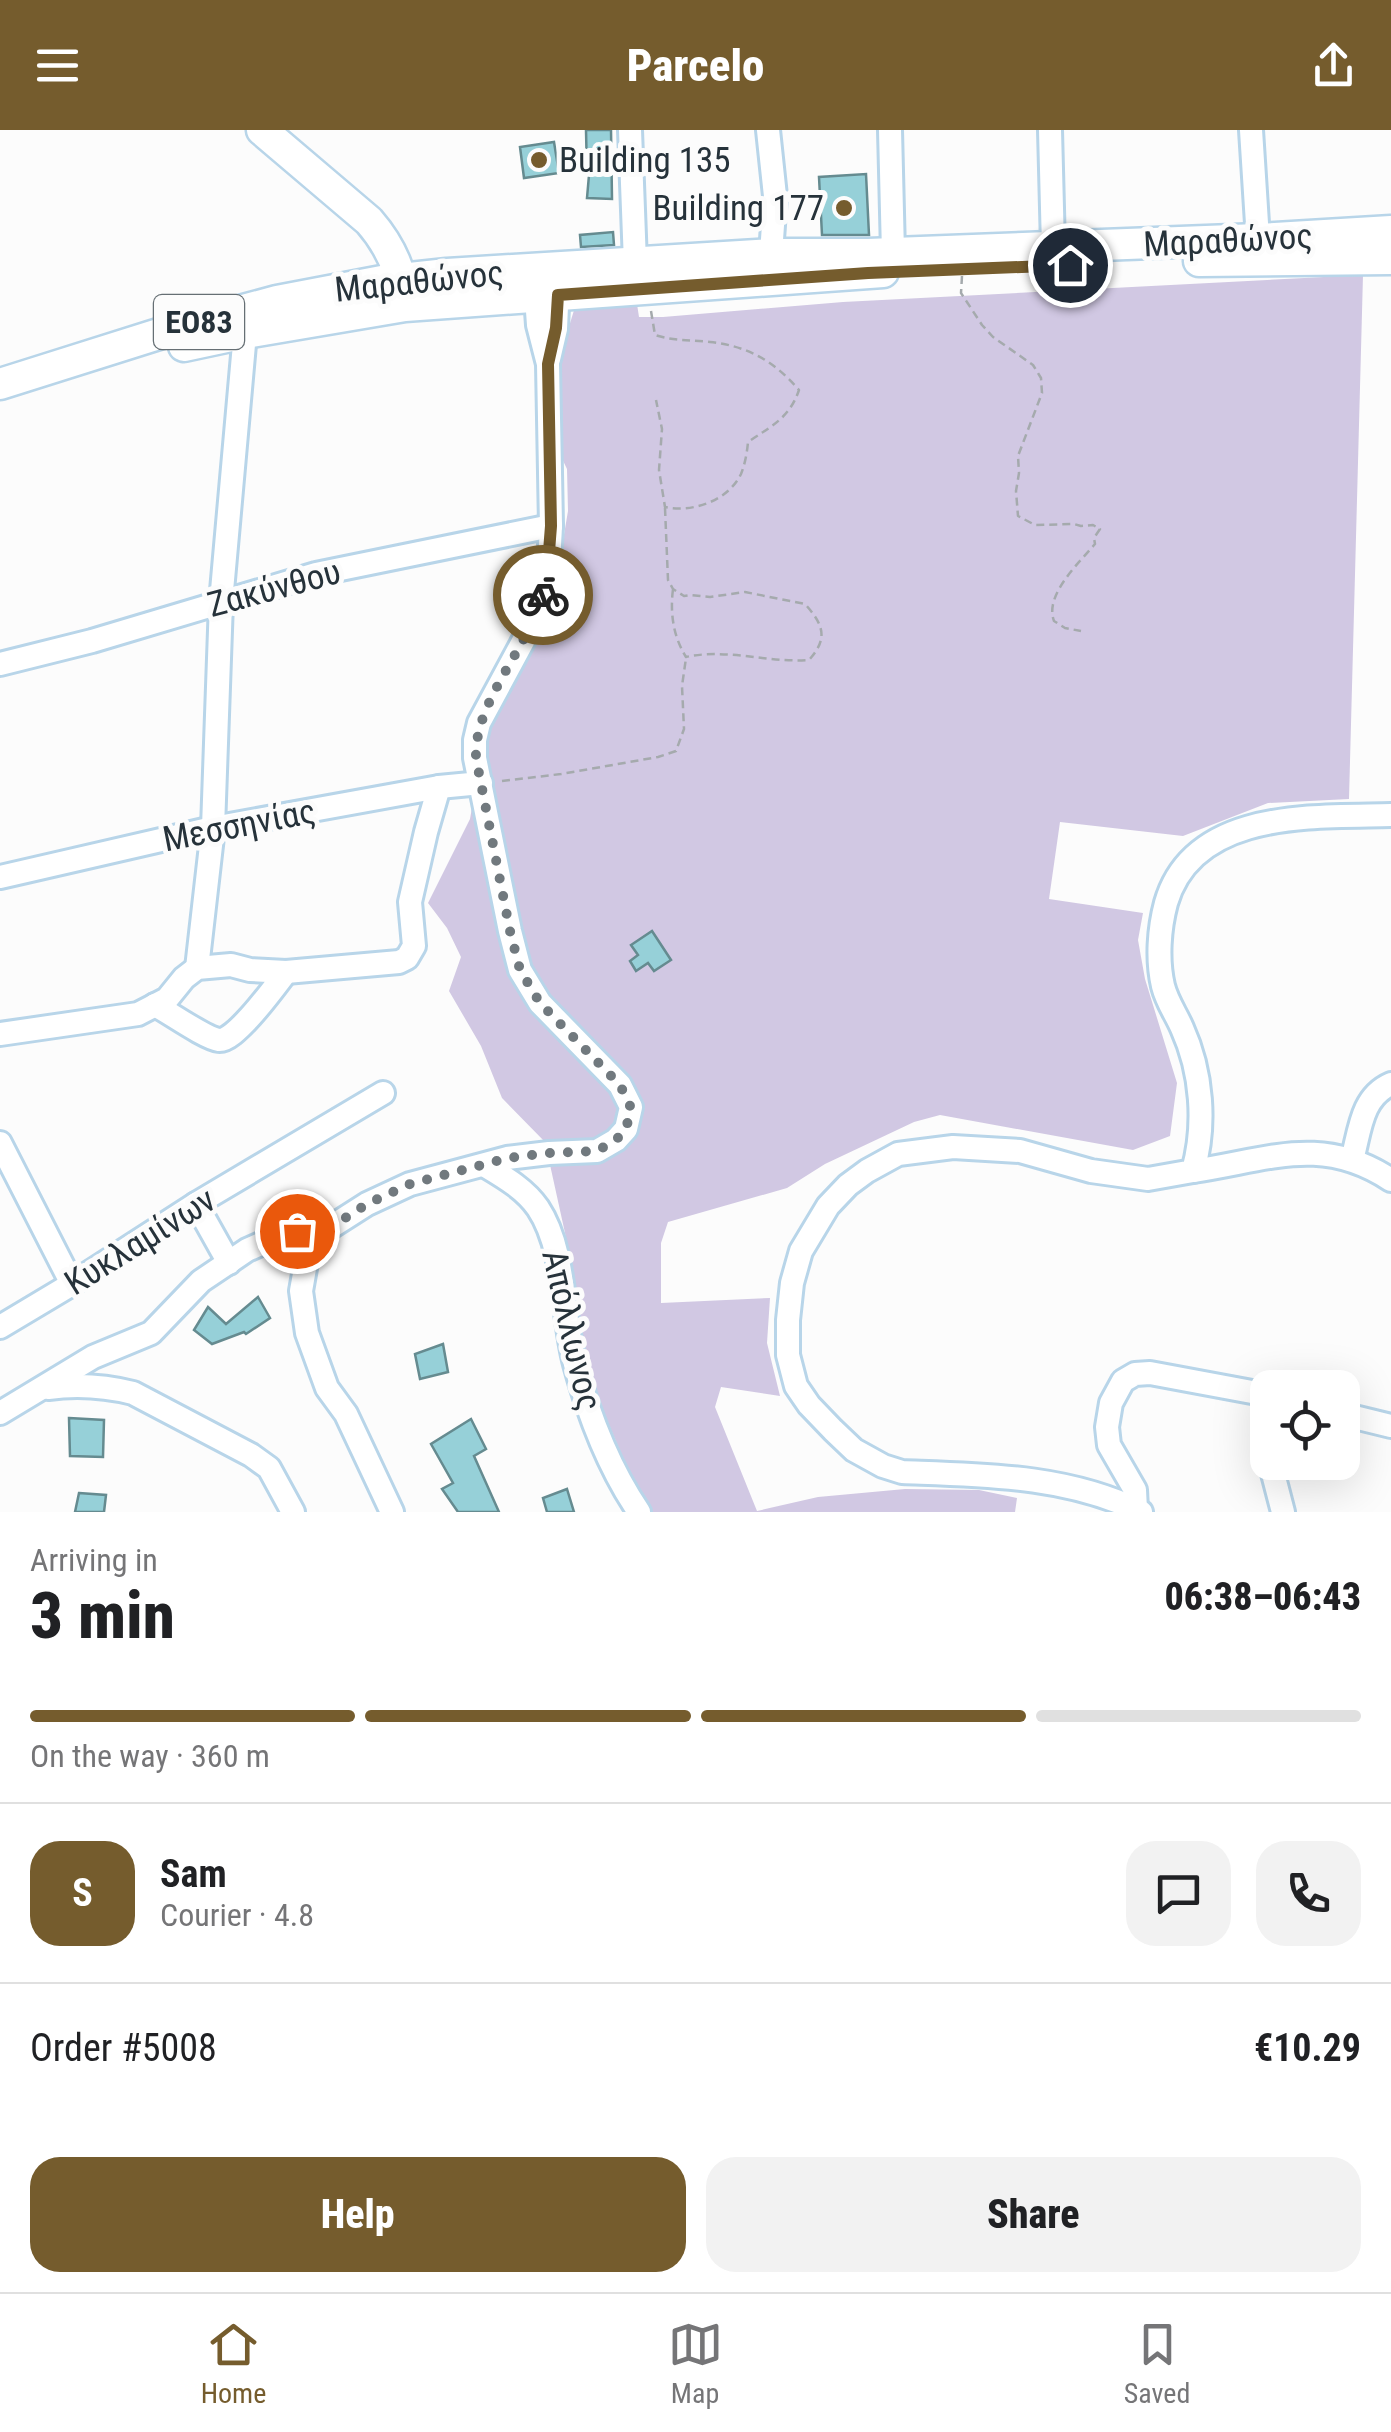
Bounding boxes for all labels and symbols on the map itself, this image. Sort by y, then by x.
place label: Building 135 [559,140,731,181]
marker: Building 135 [528,149,550,171]
place label: Building 177 [652,188,824,229]
marker: Building 177 [833,197,855,219]
street label: Μαραθώνος [1142,216,1314,265]
pin [1028,223,1113,308]
street label: Μαραθώνος [333,252,506,311]
road number: ΕΟ83 [154,295,244,349]
courier [493,545,593,645]
street label: Ζακύνθου [203,551,345,626]
street label: Μεσσηνίας [159,791,319,860]
street label: Κυκλαμίνων [57,1179,223,1304]
pin [255,1189,340,1274]
street label: Απόλλωνος [533,1246,610,1415]

